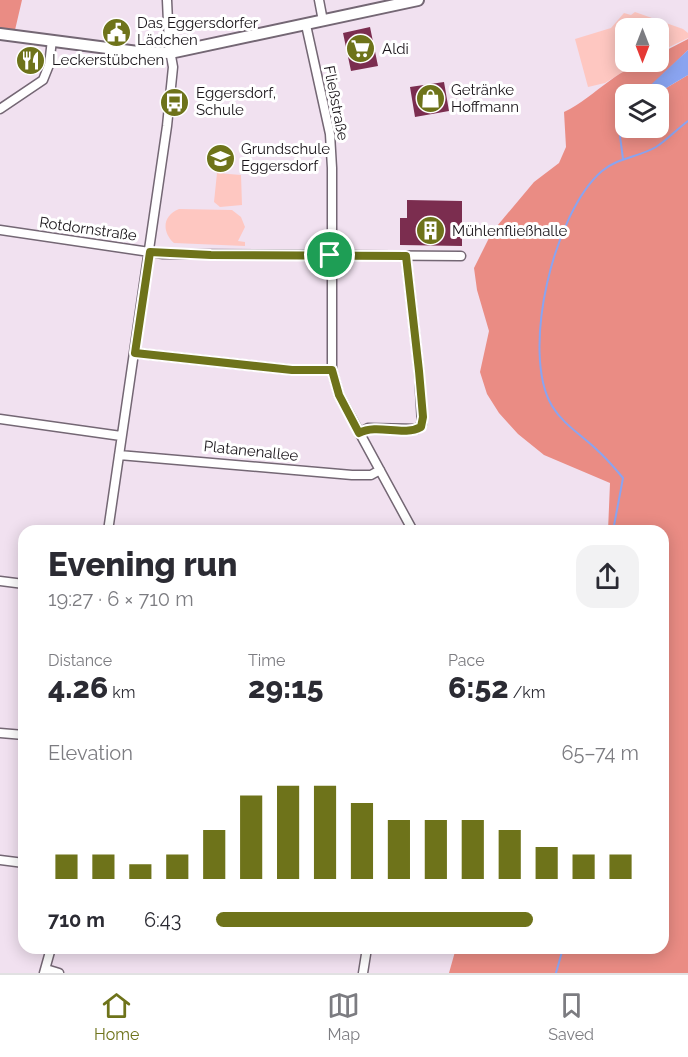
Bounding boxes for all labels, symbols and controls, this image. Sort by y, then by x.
place label: Das Eggersdorfer Lädchen [137,14,259,49]
public building icon: Das Eggersdorfer Lädchen [100,16,132,48]
north arrow [615,18,669,72]
map controls [615,18,669,138]
supermarket icon: Aldi [345,33,377,65]
place label: Aldi [382,40,409,58]
restaurant icon: Leckerstübchen [15,44,47,76]
place label: Leckerstübchen [52,51,164,69]
street label: Fließstraße [320,64,352,142]
place label: Getränke Hoffmann [451,81,519,116]
shop icon: Getränke Hoffmann [414,83,446,115]
place label: Eggersdorf, Schule [196,84,276,119]
button: layers [615,84,669,138]
bus stop icon: Eggersdorf, Schule [159,86,191,118]
place label: Grundschule Eggersdorf [241,140,330,175]
school or university icon: Grundschule Eggersdorf [204,142,236,174]
street label: Rotdornstraße [38,213,138,245]
building icon: Mühlenfließhalle [415,215,447,247]
place label: Mühlenfließhalle [452,222,568,240]
pin [304,229,355,280]
icon: arrive [313,238,346,271]
street label: Platanenallee [203,437,299,465]
text: Evening run [48,545,238,584]
button: share [576,545,639,608]
text: 19:27 · 6 × 710 m [48,587,194,611]
text: Distance [48,651,112,670]
text: Time [248,651,285,670]
text: Pace [448,651,485,670]
text: 4.26 [48,670,108,705]
text: 29:15 [248,670,324,705]
text: 6:52 [448,670,509,705]
text: km [108,683,135,702]
text: /km [509,683,546,702]
text: Elevation [48,741,133,765]
text: 65–74 m [561,741,639,765]
text: 710 m [48,908,105,932]
text: 6:43 [144,908,181,932]
tab: Home [94,989,139,1044]
tab: Map [327,989,360,1044]
tab: Saved [548,989,594,1044]

